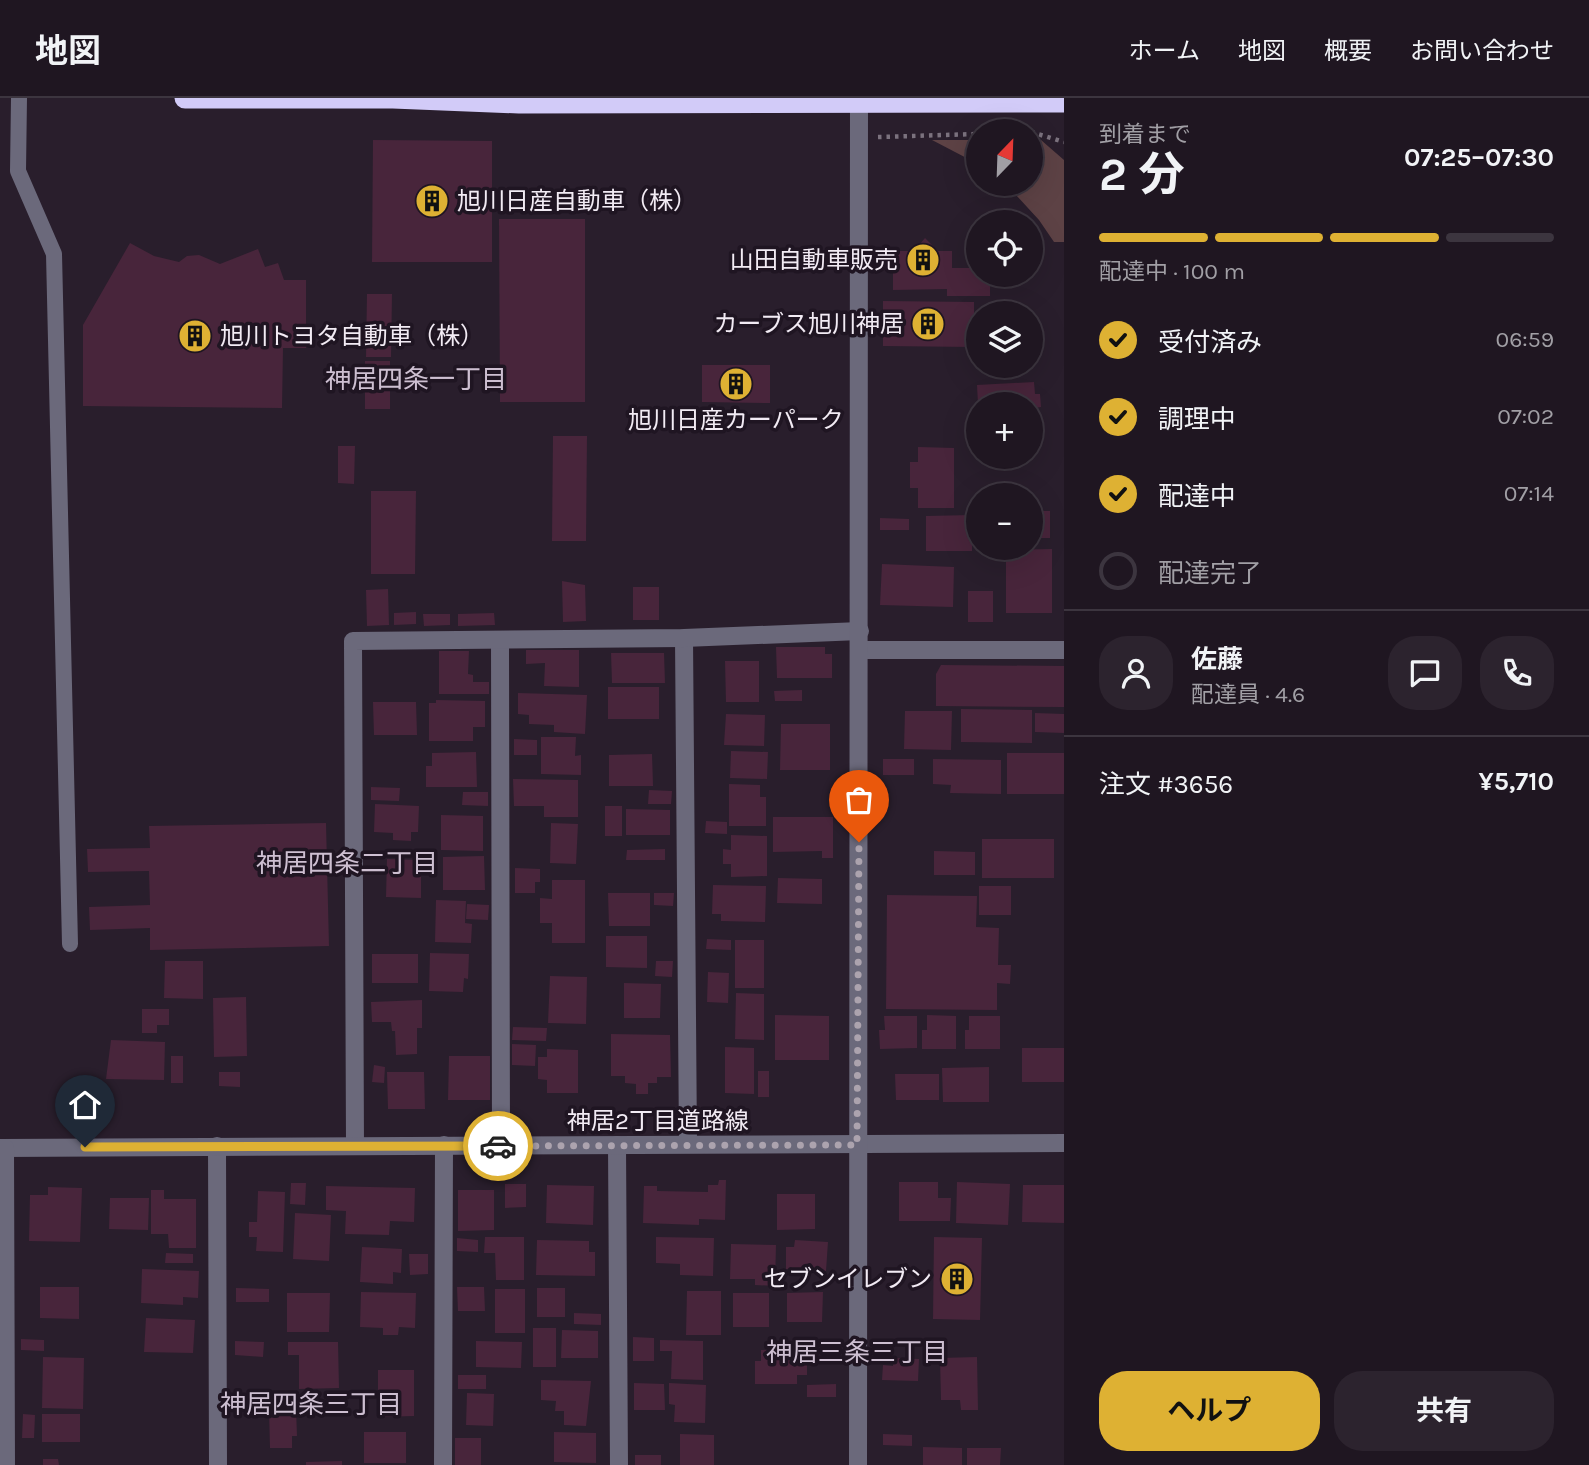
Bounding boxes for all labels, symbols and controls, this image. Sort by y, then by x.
text: 地図 [35,32,101,70]
text: ホーム [1129,37,1200,65]
text: 地図 [1238,37,1286,65]
text: 概要 [1324,37,1372,65]
text: お問い合わせ [1410,37,1554,65]
north arrow [966,119,1043,196]
map controls [966,119,1043,560]
text: 到着まで [1099,121,1191,148]
text: 07:25–07:30 [1404,142,1554,173]
text: 2 分 [1099,148,1184,202]
building icon: 旭川日産自動車（株） [413,182,451,220]
place label: 旭川日産自動車（株） [457,187,697,215]
button: locate [966,210,1043,287]
building icon: 山田自動車販売 [904,241,942,279]
place label: 山田自動車販売 [730,246,898,274]
text: 配達中 · 100 m [1099,258,1245,285]
button: layers [966,301,1043,378]
building icon: カーブス旭川神居 [909,305,947,343]
place label: カーブス旭川神居 [713,310,904,338]
building icon: 旭川トヨタ自動車（株） [176,317,214,355]
icon: check [1099,321,1137,359]
place label: 旭川トヨタ自動車（株） [220,322,484,350]
text: 06:59 [1496,326,1554,353]
text: 受付済み [1158,327,1262,358]
district label: 神居四条一丁目 [325,364,507,395]
building icon: 旭川日産カーパーク [717,365,755,403]
button: + [966,392,1043,469]
icon: check [1099,398,1137,436]
text: 07:02 [1497,403,1554,430]
text: 調理中 [1158,404,1236,435]
place label: 旭川日産カーパーク [628,406,844,434]
icon: check [1099,475,1137,513]
text: 07:14 [1504,480,1554,507]
text: 配達中 [1158,481,1236,512]
button: − [966,483,1043,560]
text: 配達完了 [1158,558,1262,589]
button: person [1099,636,1173,710]
button: chat [1388,636,1462,710]
button: phone [1480,636,1554,710]
text: 佐藤 [1191,644,1243,675]
text: 配達員 · 4.6 [1191,681,1305,708]
text: ¥5,710 [1478,766,1554,797]
text: 注文 #3656 [1099,769,1233,800]
pin [829,770,889,842]
icon: bag [840,781,878,819]
district label: 神居四条二丁目 [256,848,438,879]
pin [55,1075,115,1147]
icon: home [66,1086,104,1124]
street label: 神居2丁目道路線 [567,1107,749,1135]
courier [463,1111,533,1181]
icon: car [479,1127,517,1165]
building icon: セブンイレブン [938,1260,976,1298]
place label: セブンイレブン [764,1265,932,1293]
district label: 神居三条三丁目 [766,1337,948,1368]
button: ヘルプ [1099,1371,1320,1451]
button: 共有 [1334,1371,1554,1451]
district label: 神居四条三丁目 [220,1389,402,1420]

